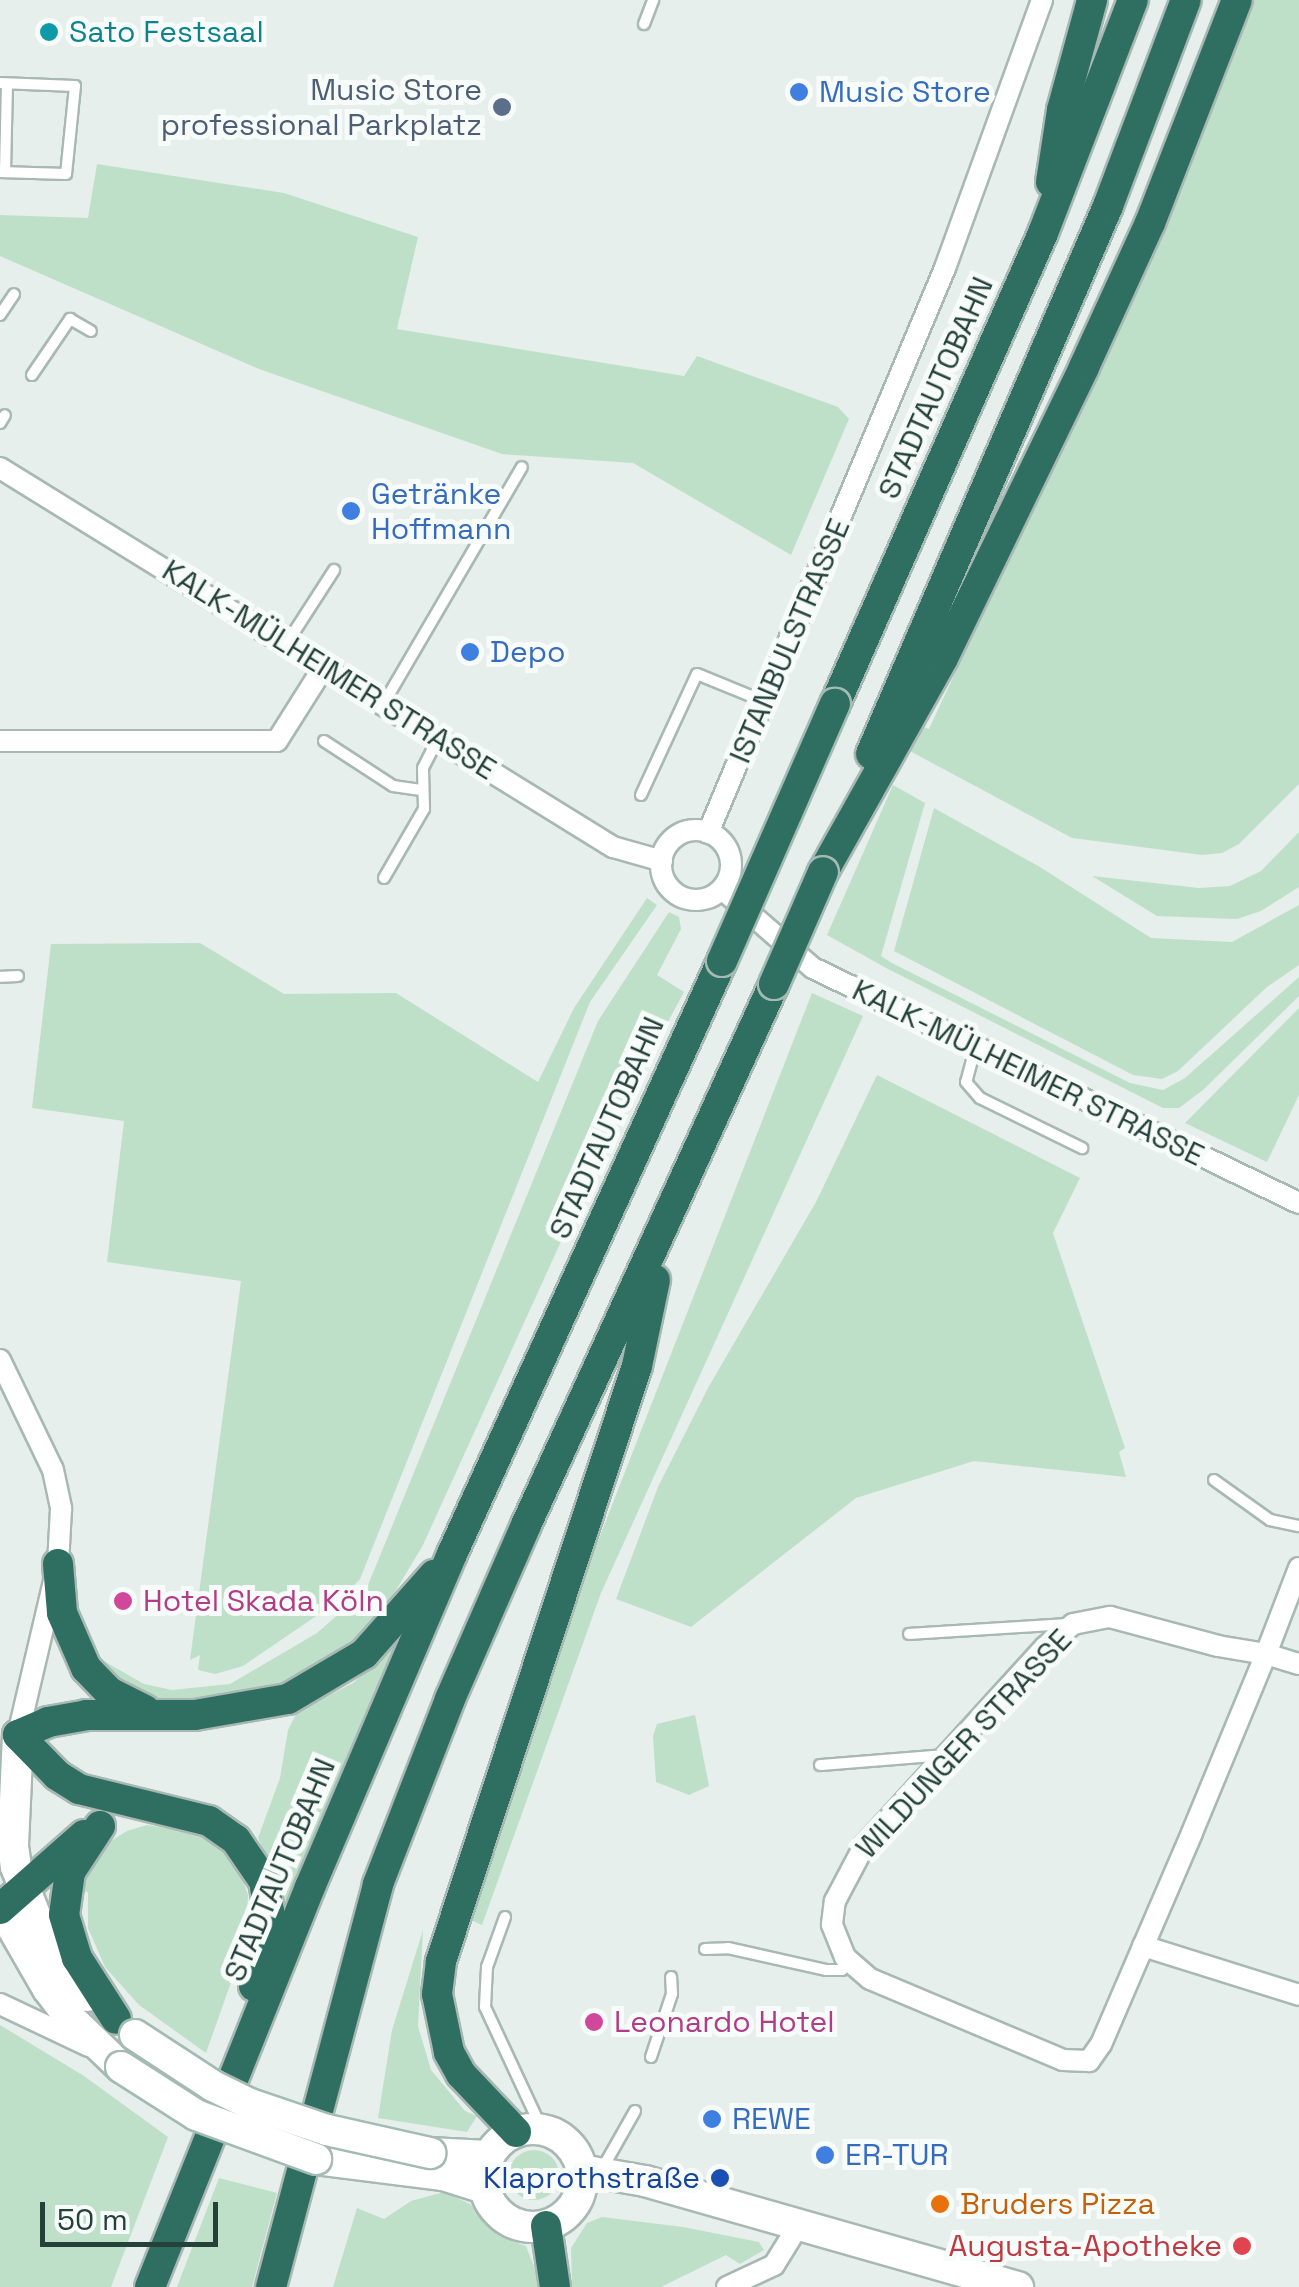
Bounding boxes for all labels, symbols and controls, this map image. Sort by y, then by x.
place label: Sato Festsaal [69,14,264,50]
marker: Sato Festsaal [38,21,60,43]
place label: Music Store professional Parkplatz [161,72,482,142]
place label: Music Store [819,74,991,110]
marker: Music Store [788,81,810,103]
marker: Music Store professional Parkplatz [491,96,513,118]
street label: STADTAUTOBAHN [871,272,1001,504]
place label: Getränke Hoffmann [371,476,511,546]
marker: Getränke Hoffmann [340,500,362,522]
street label: ISTANBULSTRASSE [722,513,858,769]
street label: KALK-MÜLHEIMER STRASSE [156,552,502,788]
place label: Depo [490,634,566,670]
marker: Depo [459,641,481,663]
street label: KALK-MÜLHEIMER STRASSE [846,972,1210,1174]
street label: STADTAUTOBAHN [542,1012,672,1244]
place label: Hotel Skada Köln [143,1583,384,1619]
marker: Hotel Skada Köln [112,1590,134,1612]
street label: WILDUNGER STRASSE [849,1622,1079,1866]
street label: STADTAUTOBAHN [217,1753,343,1987]
place label: Leonardo Hotel [614,2004,835,2040]
marker: Leonardo Hotel [583,2011,605,2033]
place label: REWE [732,2101,811,2137]
marker: REWE [701,2108,723,2130]
place label: ER-TUR [845,2137,949,2173]
marker: ER-TUR [814,2144,836,2166]
place label: Klaprothstraße [483,2160,700,2196]
marker: Klaprothstraße [709,2167,731,2189]
scale bar [45,2182,222,2244]
place label: Bruders Pizza [960,2186,1155,2222]
marker: Bruders Pizza [929,2193,951,2215]
text: 50 m [57,2200,128,2239]
place label: Augusta-Apotheke [948,2228,1222,2264]
marker: Augusta-Apotheke [1231,2235,1253,2257]

